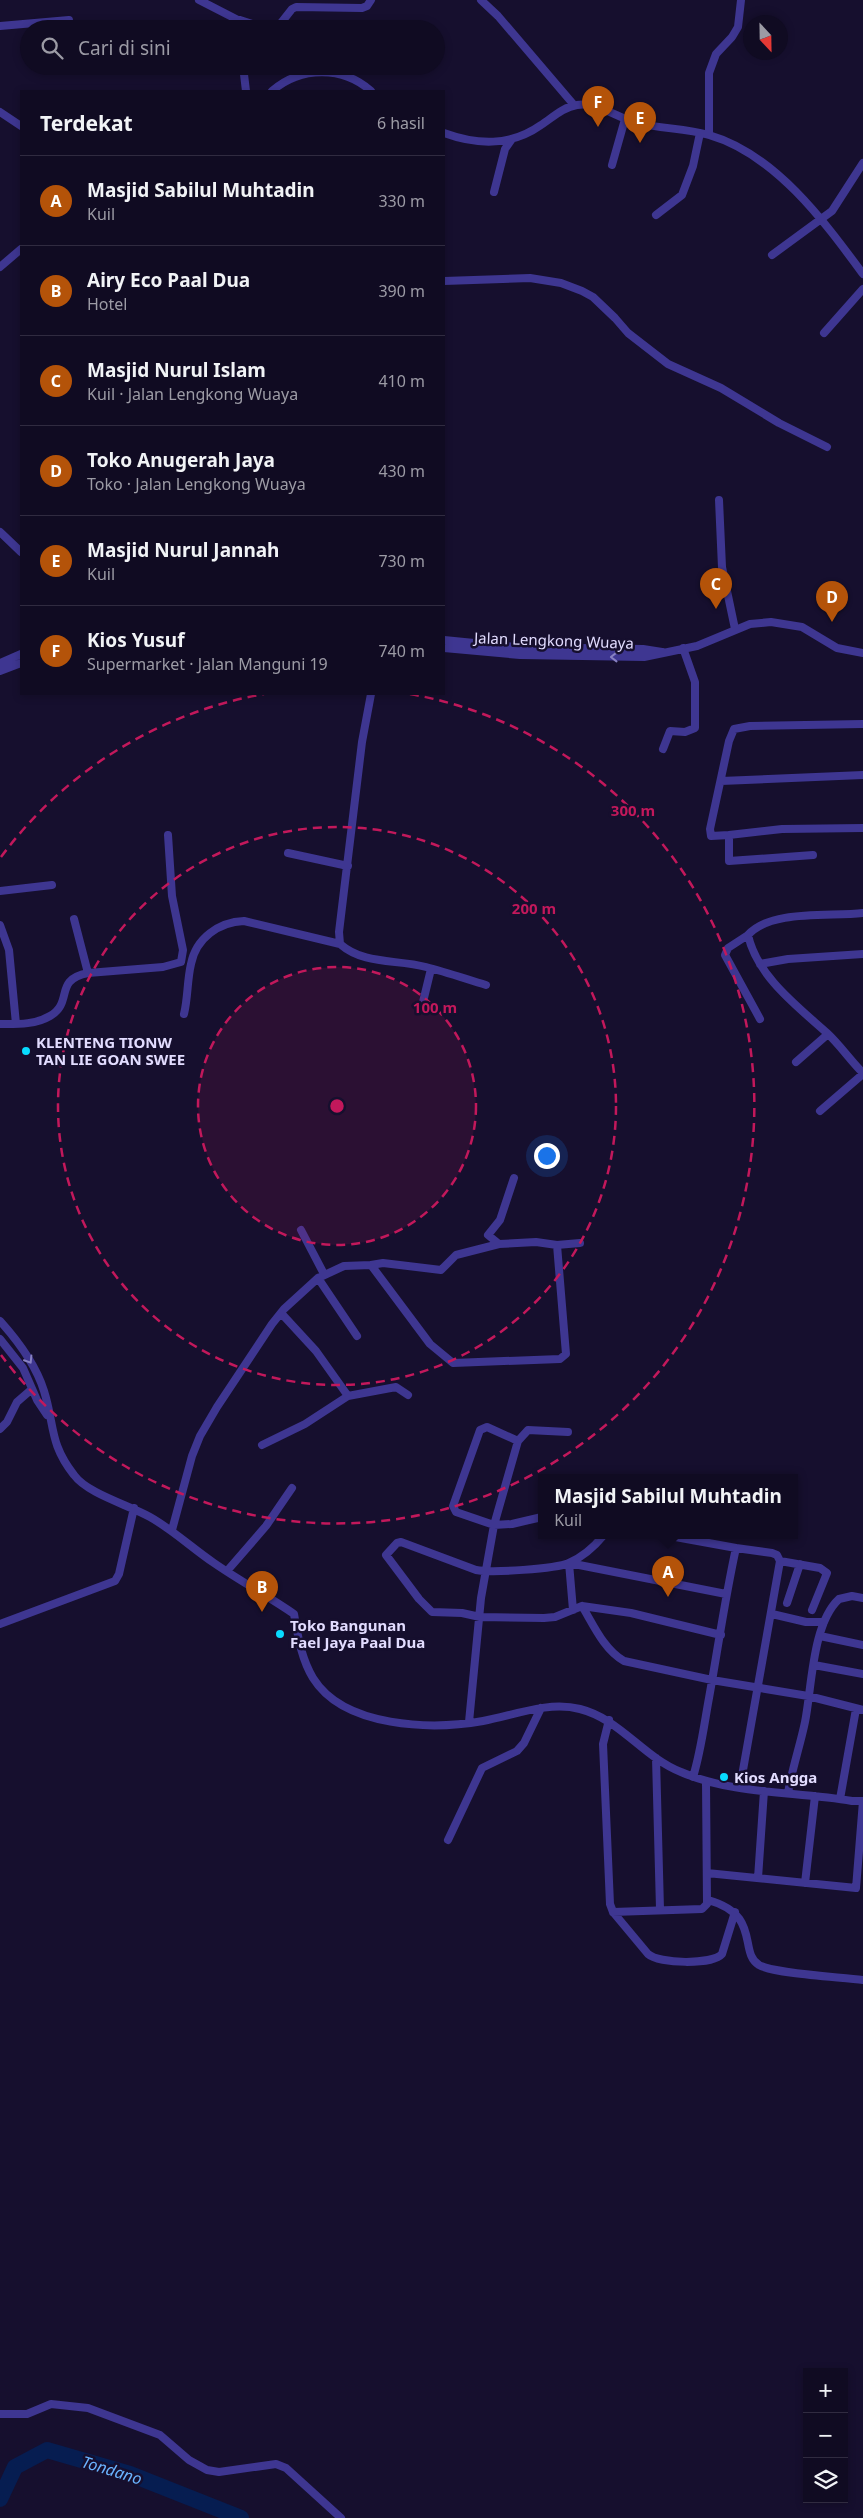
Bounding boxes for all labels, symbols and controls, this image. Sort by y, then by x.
north arrow [743,15,788,60]
search box [20,20,445,75]
icon: search [38,34,66,62]
text: Cari di sini [78,35,171,61]
pin: F [582,86,614,127]
pin: E [624,102,656,143]
text: Terdekat [40,109,133,137]
text: 6 hasil [377,112,425,134]
text: Masjid Sabilul Muhtadin [87,177,315,203]
text: A [50,190,62,212]
text: 330 m [378,190,425,212]
text: Kuil [87,203,115,225]
text: Airy Eco Paal Dua [87,267,250,293]
text: B [51,280,61,302]
text: 390 m [378,280,425,302]
text: Hotel [87,293,127,315]
text: Masjid Nurul Islam [87,357,266,383]
text: C [51,370,61,392]
text: 410 m [378,370,425,392]
text: Kuil · Jalan Lengkong Wuaya [87,383,298,405]
text: Toko Anugerah Jaya [87,447,275,473]
text: D [50,460,62,482]
text: 430 m [378,460,425,482]
text: Toko · Jalan Lengkong Wuaya [87,473,306,495]
text: Masjid Nurul Jannah [87,537,279,563]
text: E [52,550,60,572]
text: 730 m [378,550,425,572]
text: Kuil [87,563,115,585]
pin: C [700,568,732,609]
pin: D [816,581,848,622]
text: Kios Yusuf [87,627,185,653]
street label: Jalan Lengkong Wuaya [472,627,634,653]
text: F [52,640,60,662]
text: 740 m [378,640,425,662]
one-way arrow [610,652,618,663]
text: Supermarket · Jalan Manguni 19 [87,653,328,675]
text: 300 m [611,800,655,820]
text: 200 m [512,898,556,918]
text: 100 m [413,997,457,1017]
place label: KLENTENG TIONW TAN LIE GOAN SWEE [36,1032,185,1069]
marker: KLENTENG TIONW TAN LIE GOAN SWEE [20,1045,32,1057]
centre of rings [328,1097,346,1115]
your location [534,1143,560,1169]
one-way arrow [22,1354,32,1363]
popup [538,1474,798,1539]
text: Masjid Sabilul Muhtadin [554,1483,782,1509]
text: Kuil [554,1509,582,1531]
pin: A [652,1556,684,1597]
pin: B [246,1571,278,1612]
place label: Toko Bangunan Fael Jaya Paal Dua [290,1615,425,1652]
marker: Toko Bangunan Fael Jaya Paal Dua [274,1628,286,1640]
place label: Kios Angga [734,1767,817,1787]
marker: Kios Angga [718,1771,730,1783]
map controls [803,2368,848,2503]
button: + [803,2368,848,2413]
button: − [803,2413,848,2458]
water label: Tondano [79,2450,145,2490]
button: layers [803,2458,848,2503]

